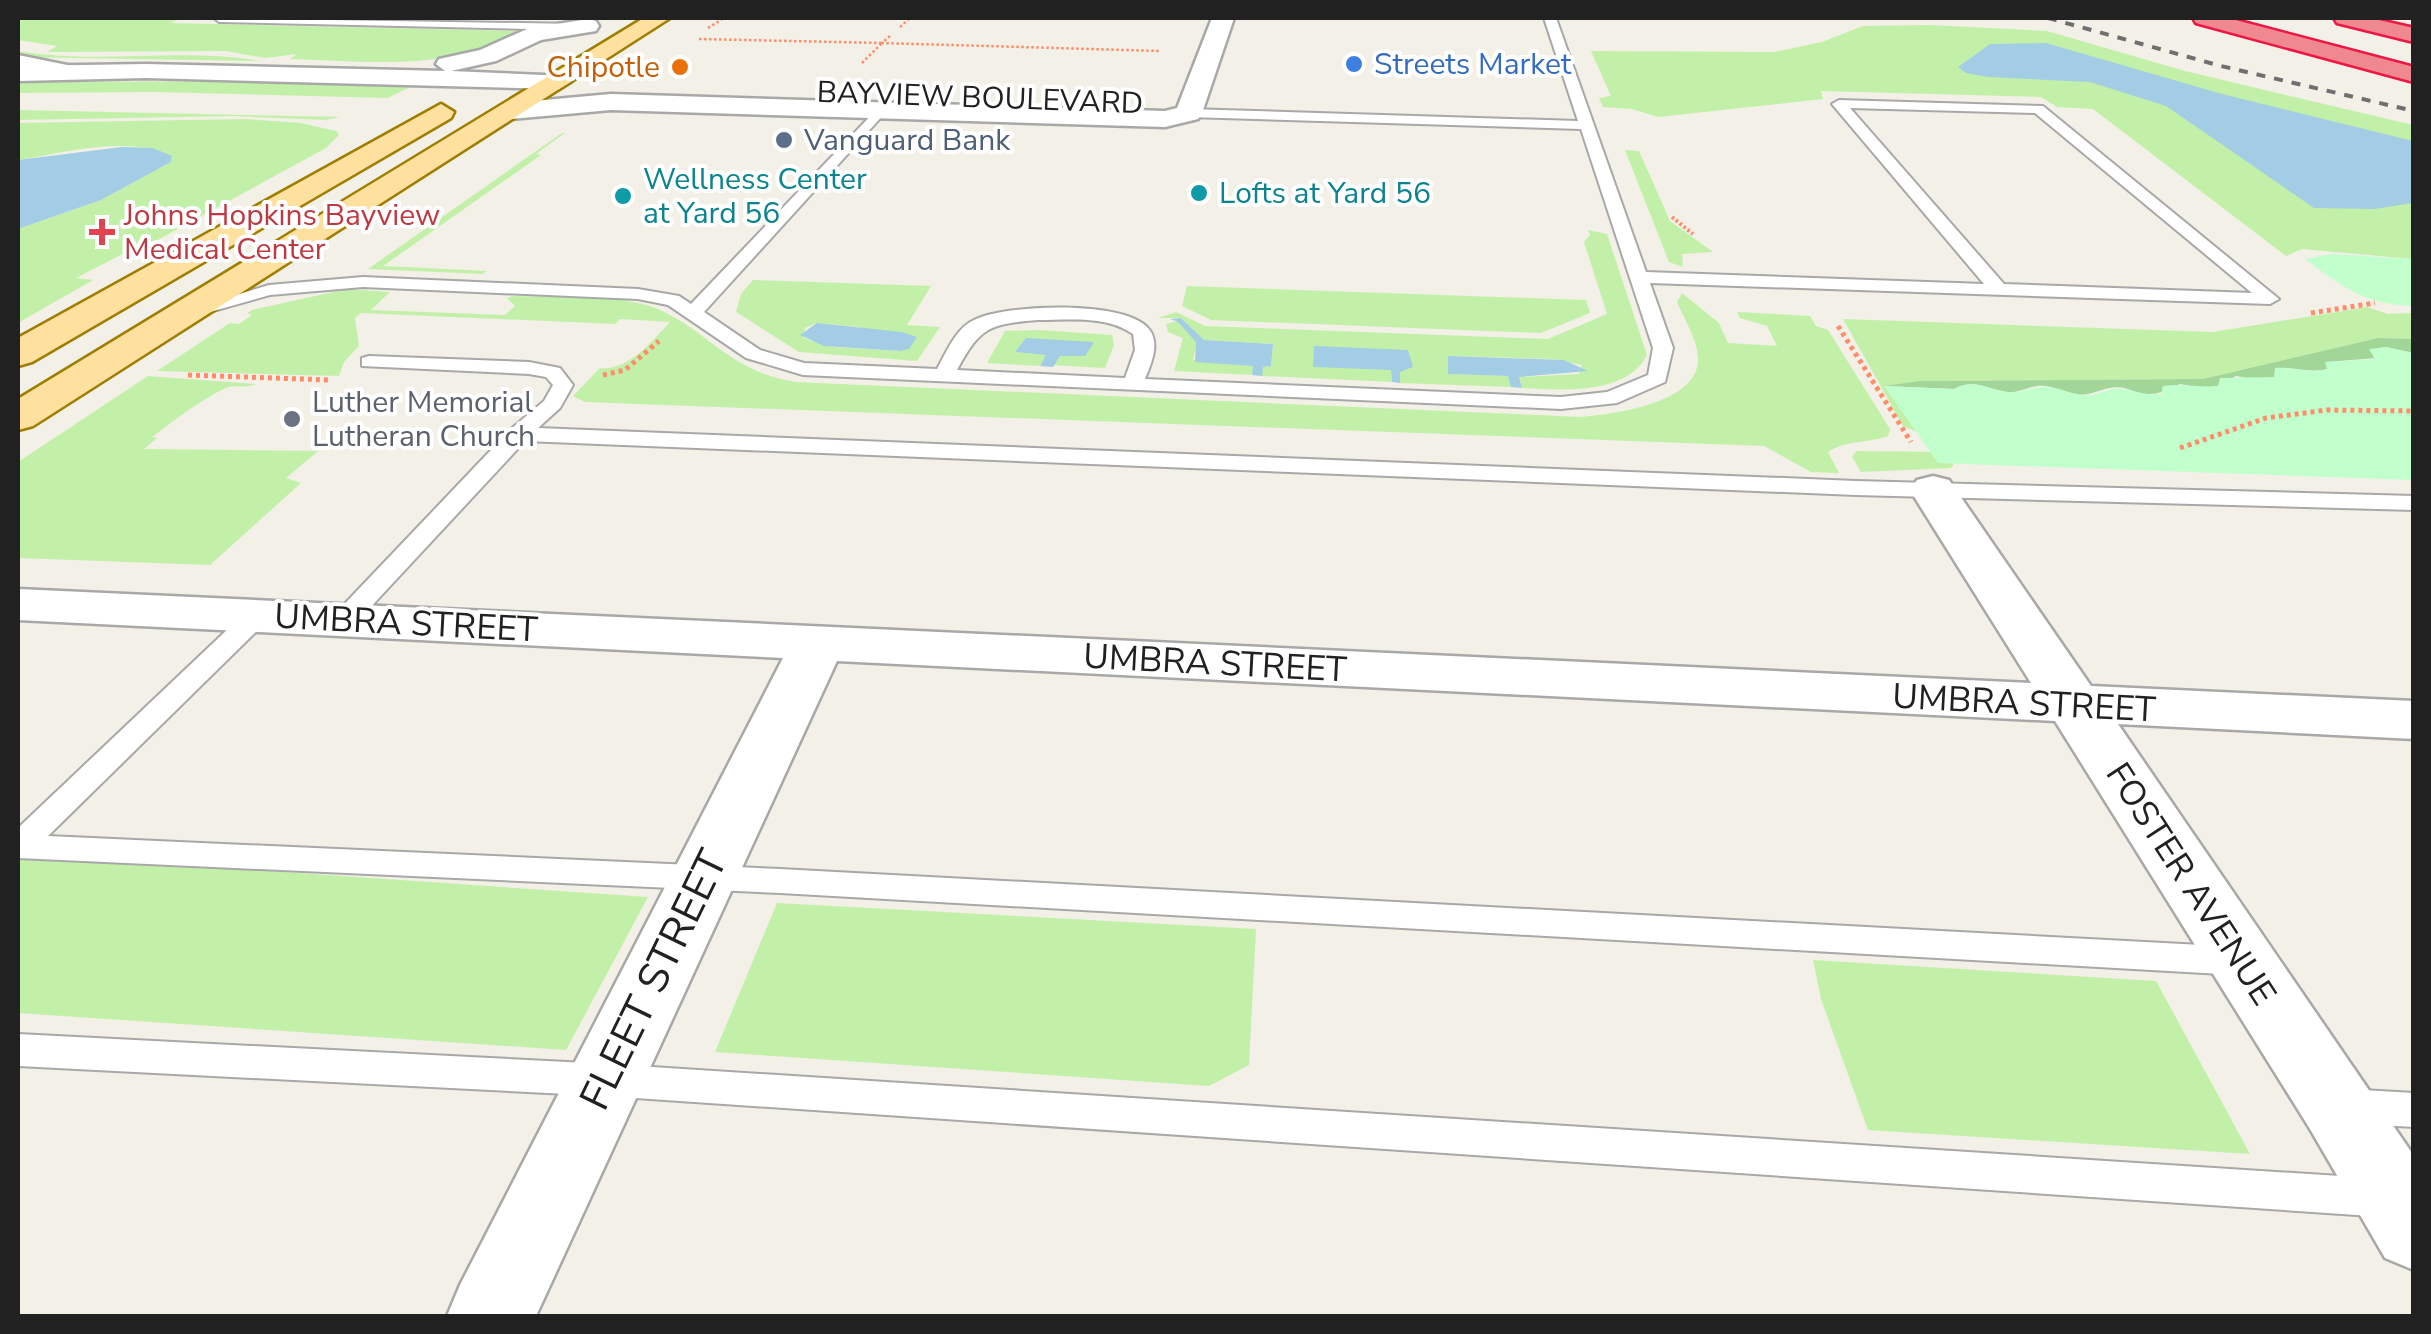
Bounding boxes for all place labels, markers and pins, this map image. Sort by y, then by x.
place label: Streets Market [1374,44,1572,85]
place label: Chipotle [547,47,660,88]
marker: Streets Market [1343,53,1365,75]
marker: Chipotle [669,56,691,78]
place label: Vanguard Bank [803,120,1011,161]
marker: Vanguard Bank [773,129,795,151]
place label: Wellness Center at Yard 56 [643,159,867,234]
place label: Lofts at Yard 56 [1219,173,1431,214]
marker: Lofts at Yard 56 [1188,182,1210,204]
marker: Wellness Center at Yard 56 [612,185,634,207]
place label: Johns Hopkins Bayview Medical Center [123,195,440,270]
marker: Johns Hopkins Bayview Medical Center [89,219,115,245]
place label: Luther Memorial Lutheran Church [312,382,535,457]
marker: Luther Memorial Lutheran Church [281,408,303,430]

